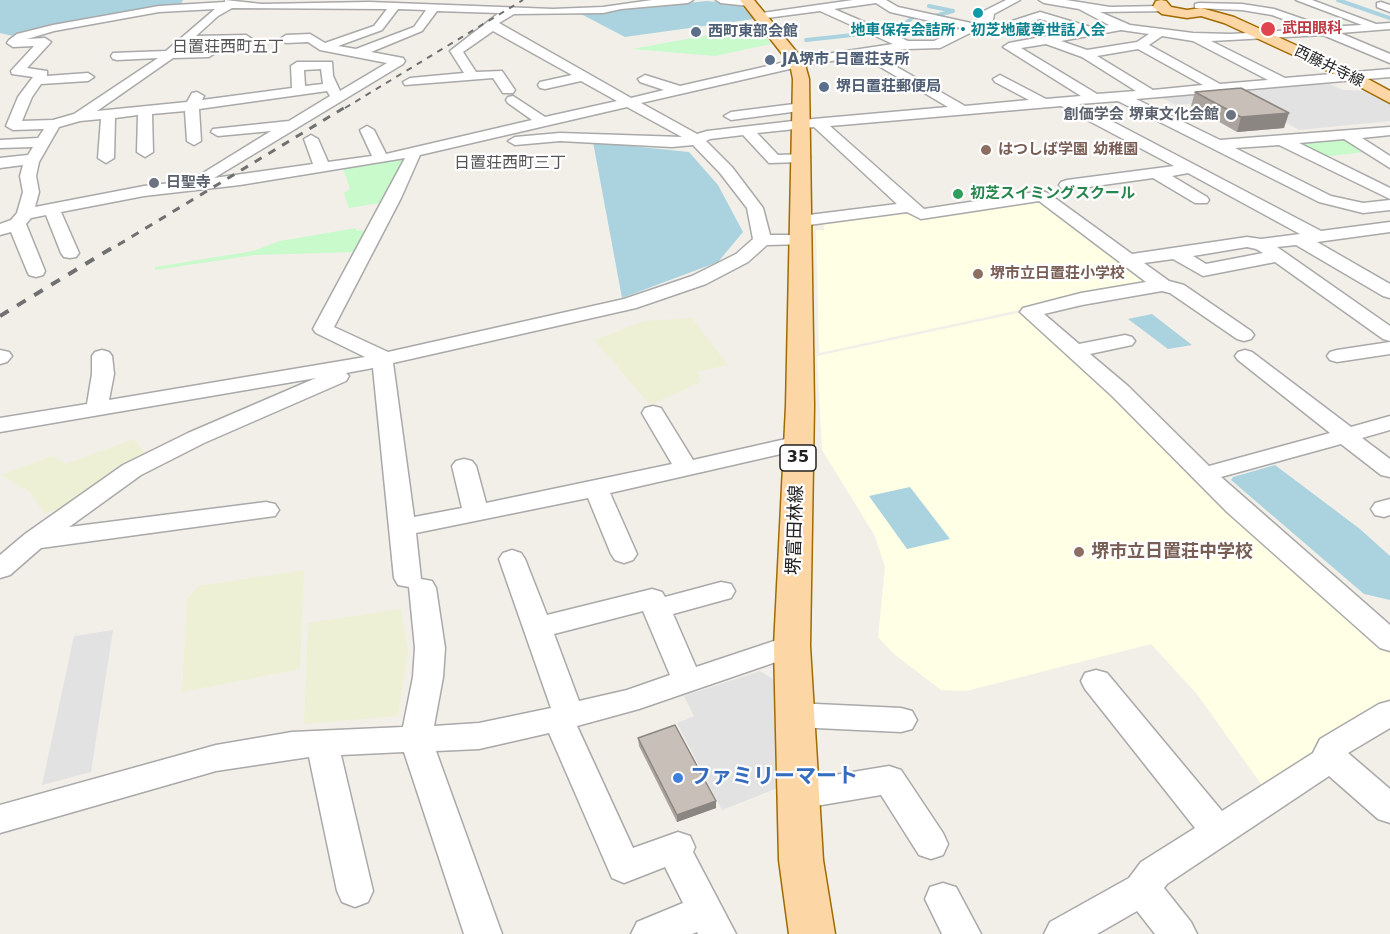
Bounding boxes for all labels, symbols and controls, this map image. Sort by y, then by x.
marker: 地車保存会詰所・初芝地蔵尊世話人会 [971,6,985,20]
marker: 武田眼科 [1259,20,1277,38]
place label: 武田眼科 [1282,20,1342,38]
place label: 地車保存会詰所・初芝地蔵尊世話人会 [851,22,1105,40]
place label: 西町東部会館 [708,23,798,41]
marker: 西町東部会館 [689,25,703,39]
district label: 日置荘西町五丁 [172,38,284,58]
street label: 西藤井寺線 [1291,42,1367,92]
place label: JA堺市 日置荘支所 [782,51,909,69]
marker: JA堺市 日置荘支所 [763,53,777,67]
place label: 堺日置荘郵便局 [836,78,941,96]
marker: 堺日置荘郵便局 [817,80,831,94]
place label: 創価学会 堺東文化会館 [1064,106,1219,124]
marker: 創価学会 堺東文化会館 [1224,108,1238,122]
place label: はつしば学園 幼稚園 [998,141,1138,159]
marker: はつしば学園 幼稚園 [979,143,993,157]
district label: 日置荘西町三丁 [454,154,566,174]
place label: 日聖寺 [166,174,211,192]
marker: 日聖寺 [147,176,161,190]
place label: 初芝スイミングスクール [970,185,1135,203]
marker: 初芝スイミングスクール [951,187,965,201]
place label: 堺市立日置荘小学校 [990,265,1125,283]
marker: 堺市立日置荘小学校 [971,267,985,281]
road number: 35 [780,445,816,471]
street label: 堺富田林線 [784,485,808,575]
place label: 堺市立日置荘中学校 [1091,541,1253,563]
marker: 堺市立日置荘中学校 [1072,545,1086,559]
place label: ファミリーマート [690,765,858,791]
marker: ファミリーマート [671,771,685,785]

